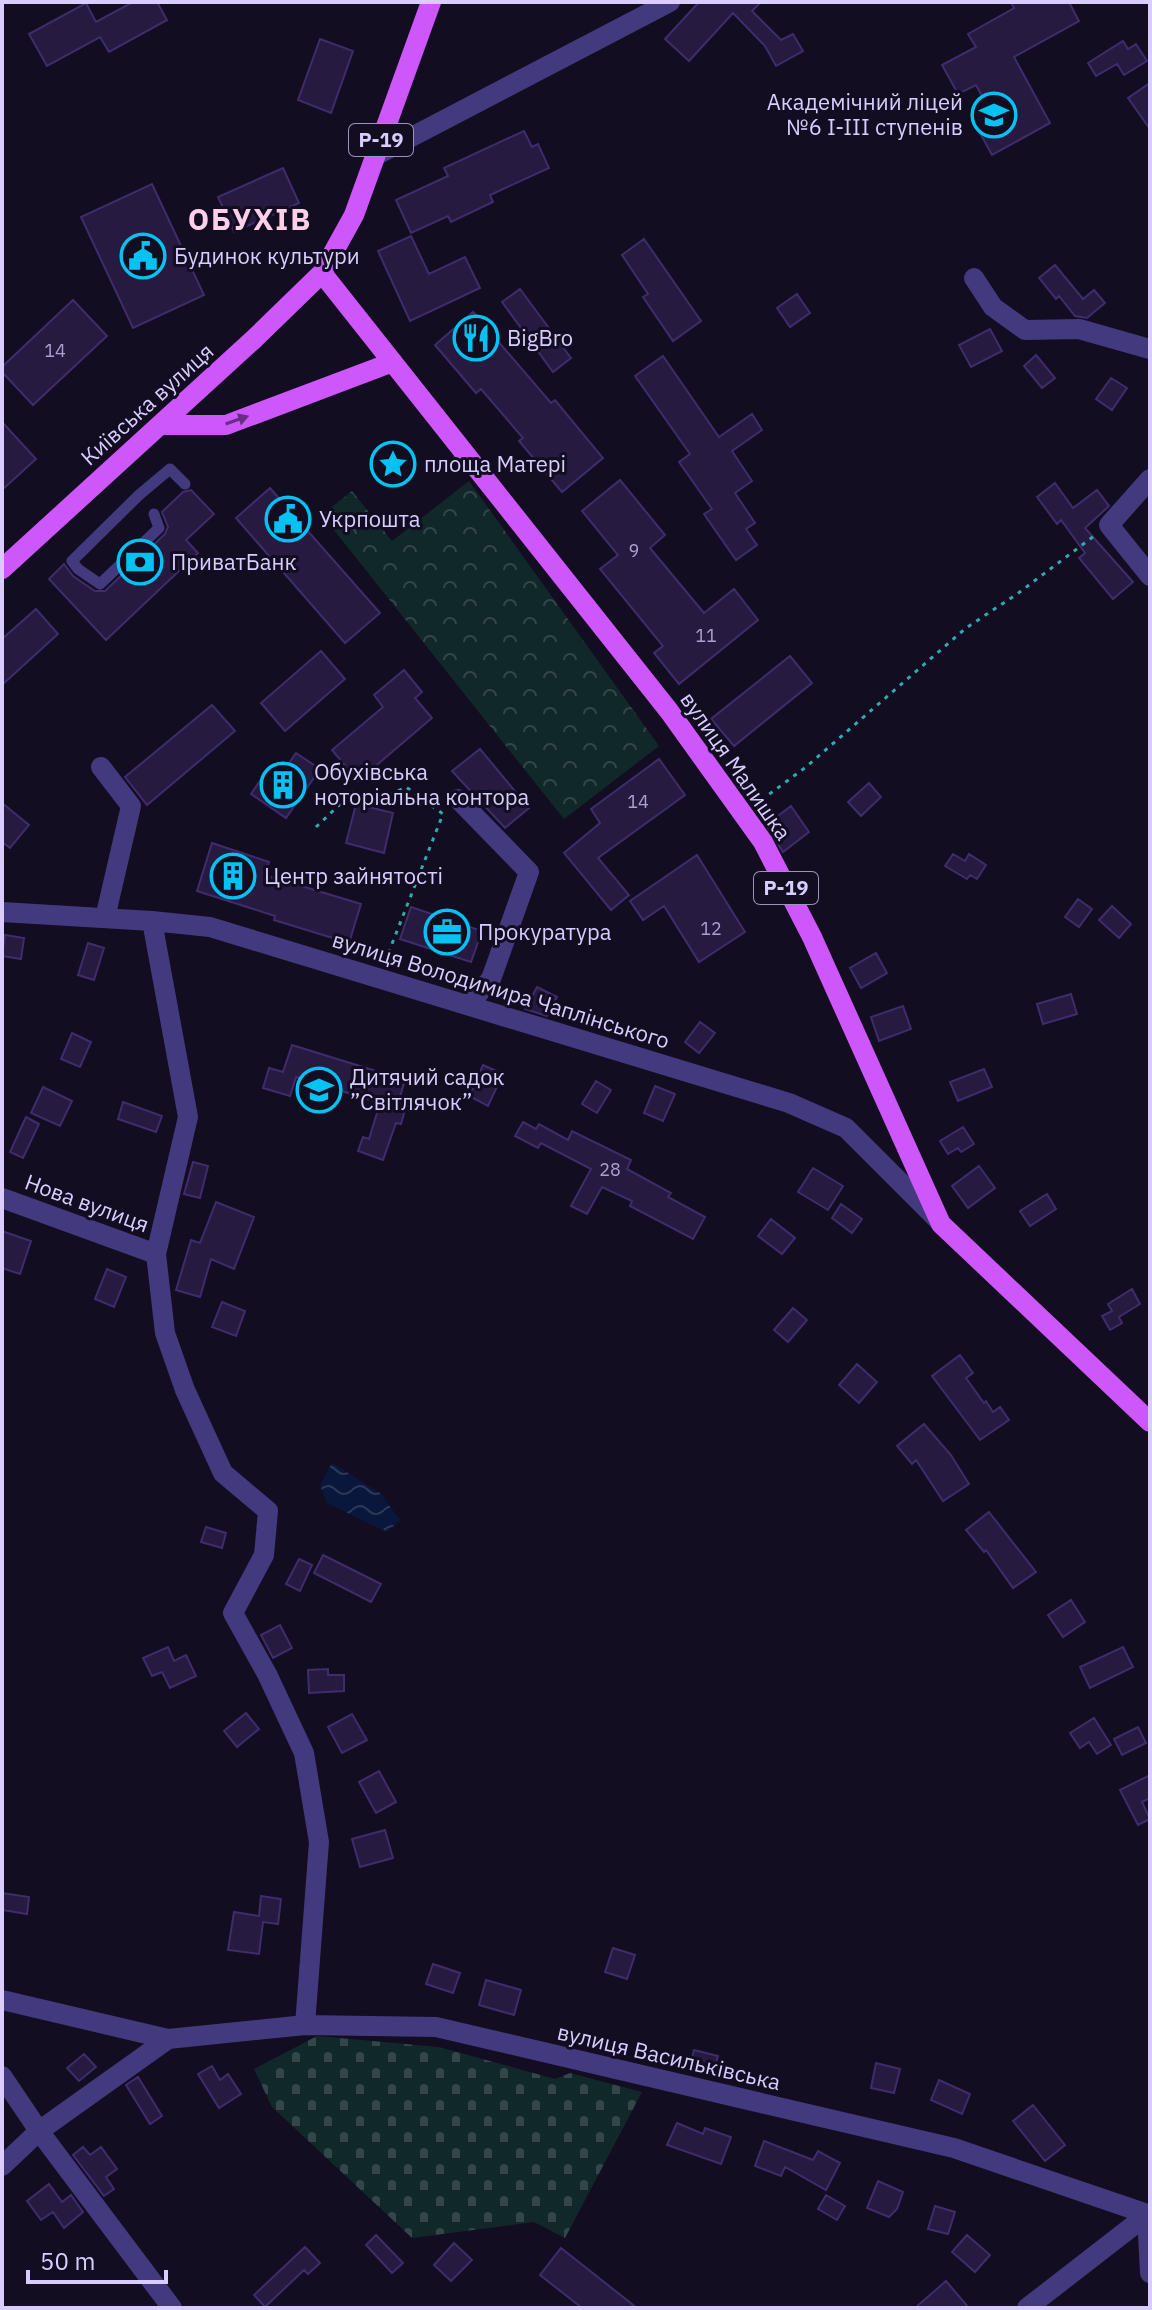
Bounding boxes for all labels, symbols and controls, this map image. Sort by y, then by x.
place label: Академічний ліцей №6 І-ІІІ ступенів [767,87,963,141]
school or university icon: Академічний ліцей №6 І-ІІІ ступенів [970,91,1018,139]
road number: Р-19 [349,124,413,156]
district label: ОБУХІВ [188,199,312,238]
public building icon: Будинок культури [119,232,167,280]
place label: Будинок культури [174,241,360,270]
restaurant icon: BigBro [452,314,500,362]
place label: BigBro [507,323,573,352]
street label: Київська вулиця [74,336,219,471]
house number: 14 [44,339,66,362]
one-way arrow [225,413,249,426]
place icon: площа Матері [369,440,417,488]
place label: площа Матері [424,449,566,478]
public building icon: Укрпошта [264,495,312,543]
place label: Укрпошта [319,504,421,533]
bank icon: ПриватБанк [116,538,164,586]
house number: 9 [629,539,639,562]
place label: ПриватБанк [171,547,297,576]
house number: 11 [695,624,717,647]
street label: вулиця Малишка [674,686,799,846]
place label: Обухівська ноторіальна контора [314,757,530,811]
building icon: Обухівська ноторіальна контора [259,761,307,809]
house number: 14 [627,790,649,813]
building icon: Центр зайнятості [209,852,257,900]
place label: Центр зайнятості [264,861,443,890]
road number: Р-19 [754,872,818,904]
office icon: Прокуратура [423,908,471,956]
place label: Прокуратура [478,917,612,946]
house number: 12 [700,917,722,940]
street label: вулиця Володимира Чаплінського [329,924,673,1055]
place label: Дитячий садок ”Світлячок” [350,1062,505,1116]
school or university icon: Дитячий садок ”Світлячок” [295,1066,343,1114]
house number: 28 [599,1158,621,1181]
street label: Нова вулиця [21,1167,153,1238]
street label: вулиця Васильківська [555,2017,784,2096]
scale bar [28,2234,166,2284]
text: 50 m [40,2245,95,2277]

